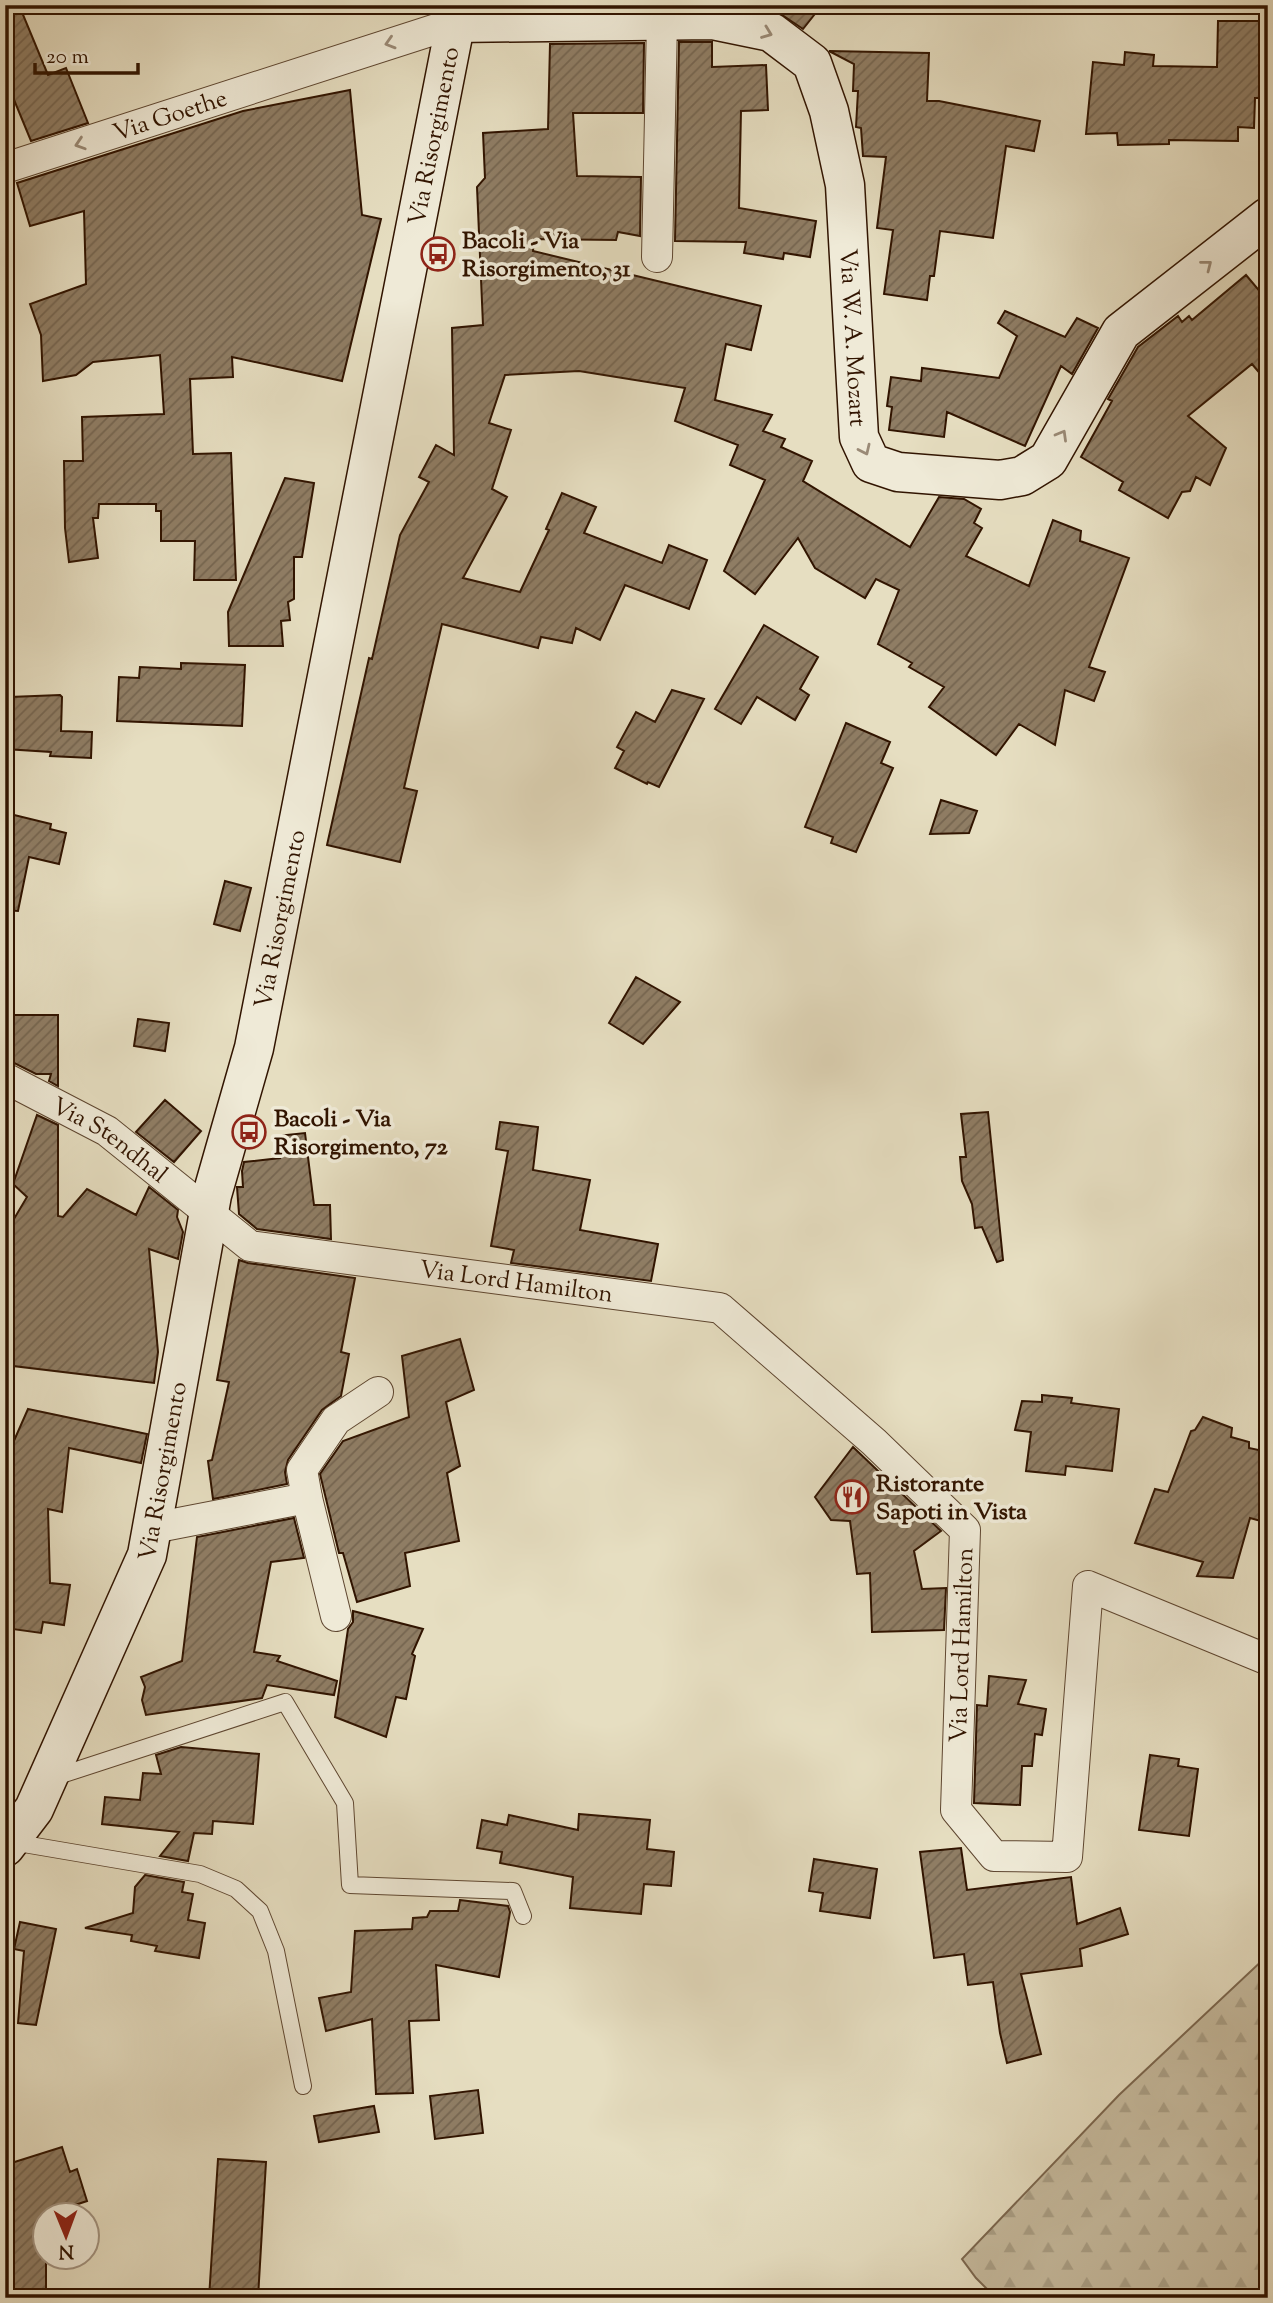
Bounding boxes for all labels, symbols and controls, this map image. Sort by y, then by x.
one-way arrow [760,25,772,39]
scale bar [35,32,138,76]
one-way arrow [384,35,396,50]
text: 20 m [46,43,89,73]
street label: Via Risorgimento [401,44,469,229]
street label: Via Goethe [109,83,232,151]
one-way arrow [75,136,87,150]
place label: Bacoli - Via Risorgimento, 31 [462,225,631,287]
bus stop icon: Bacoli - Via Risorgimento, 31 [419,235,457,273]
street label: Via W. A. Mozart [830,248,873,428]
one-way arrow [1199,260,1212,273]
one-way arrow [1054,430,1067,442]
one-way arrow [857,443,871,455]
street label: Via Risorgimento [247,827,315,1012]
street label: Via Stendhal [45,1090,174,1192]
place label: Bacoli - Via Risorgimento, 72 [274,1103,448,1165]
bus stop icon: Bacoli - Via Risorgimento, 72 [230,1113,268,1151]
street label: Via Lord Hamilton [417,1253,615,1313]
street label: Via Risorgimento [131,1379,197,1564]
place label: Ristorante Sapoti in Vista [876,1468,1028,1530]
restaurant icon: Ristorante Sapoti in Vista [833,1478,871,1516]
street label: Via Lord Hamilton [943,1547,983,1743]
north arrow [32,2202,102,2272]
text: N [58,2237,74,2264]

